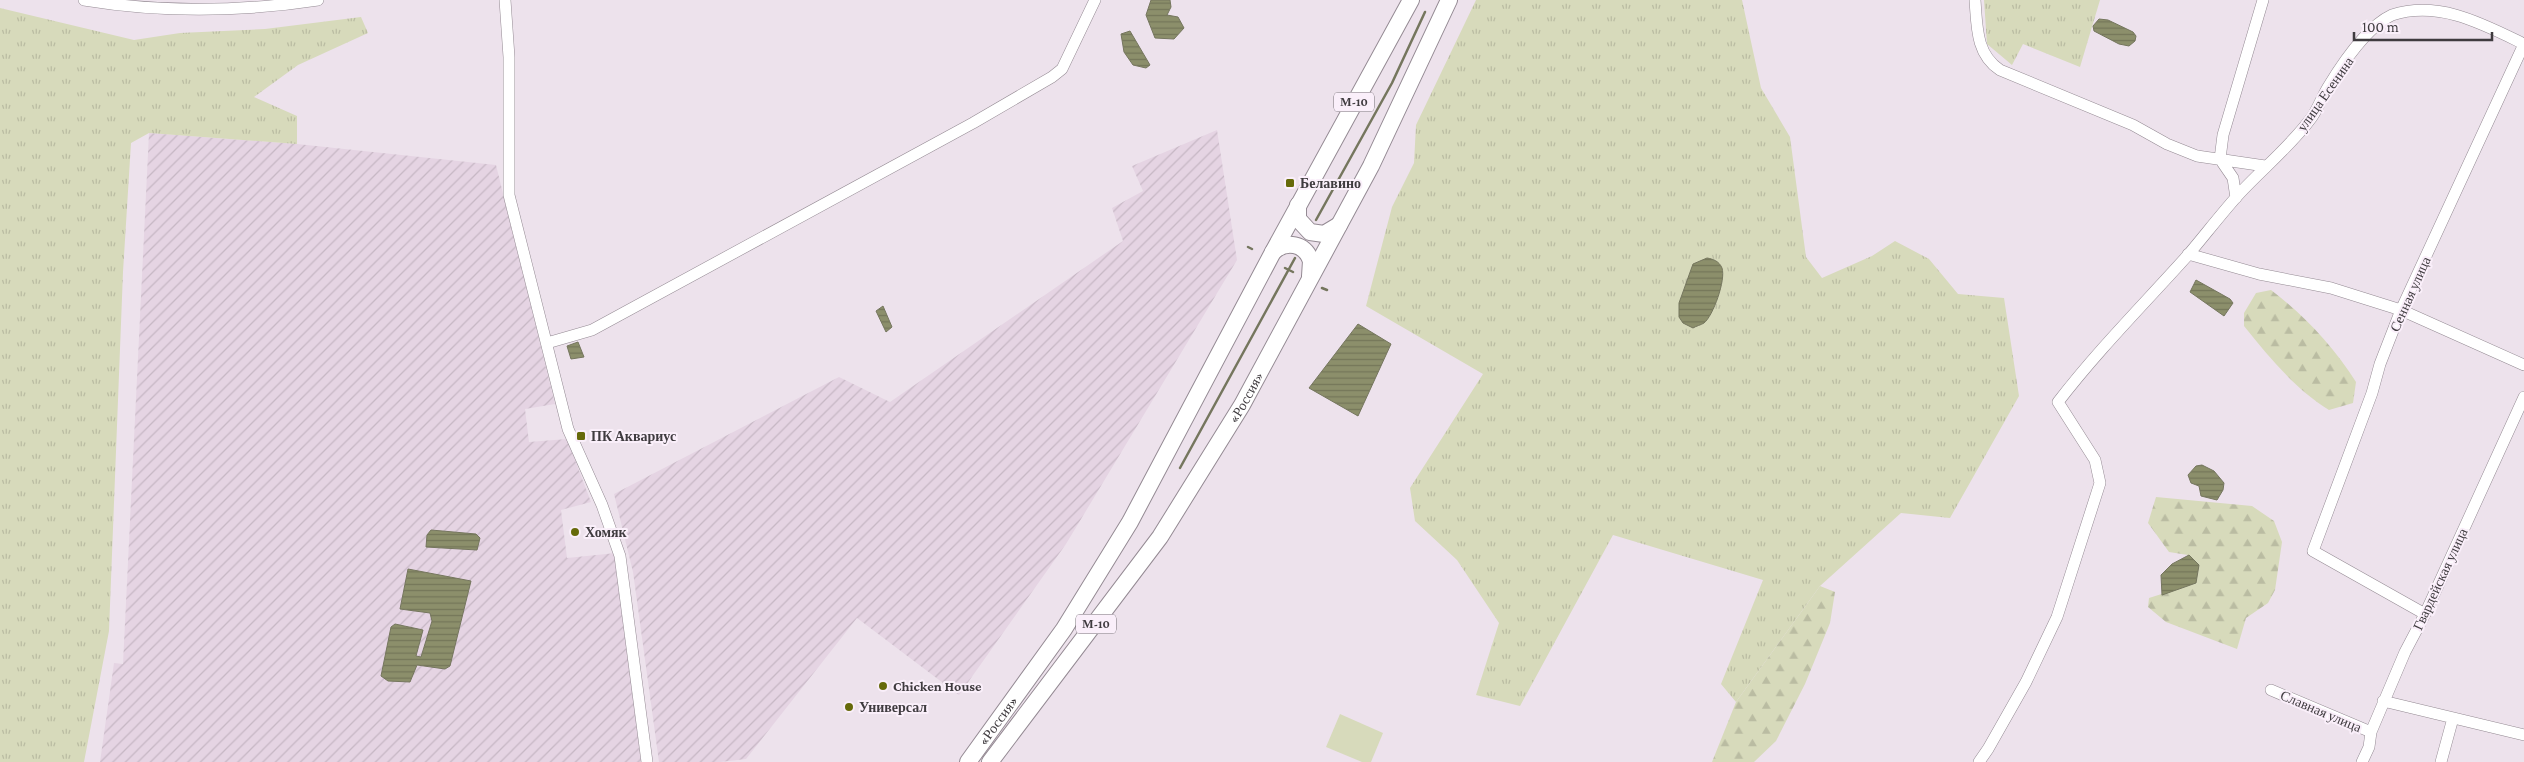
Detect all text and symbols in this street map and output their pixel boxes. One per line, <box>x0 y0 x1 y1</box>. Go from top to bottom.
scale bar <box>2354 10 2492 42</box>
text: 100 m <box>2362 19 2399 35</box>
street label: улица Есенина <box>2293 53 2357 134</box>
road number: М-10 <box>1334 92 1374 111</box>
place label: Белавино <box>1300 175 1361 191</box>
marker: Белавино <box>1284 177 1296 189</box>
street label: Сенная улица <box>2386 253 2434 334</box>
street label: «Россия» <box>1225 369 1267 426</box>
place label: ПК Аквариус <box>591 428 676 444</box>
marker: ПК Аквариус <box>575 430 587 442</box>
place label: Хомяк <box>585 524 628 540</box>
street label: Гвардейская улица <box>2409 525 2471 632</box>
marker: Хомяк <box>569 526 581 538</box>
road number: М-10 <box>1076 614 1116 634</box>
place label: Chicken House <box>893 678 982 694</box>
marker: Chicken House <box>877 680 889 692</box>
street label: Славная улица <box>2278 687 2365 736</box>
street label: «Россия» <box>975 693 1021 748</box>
place label: Универсал <box>859 699 927 715</box>
marker: Универсал <box>843 701 855 713</box>

